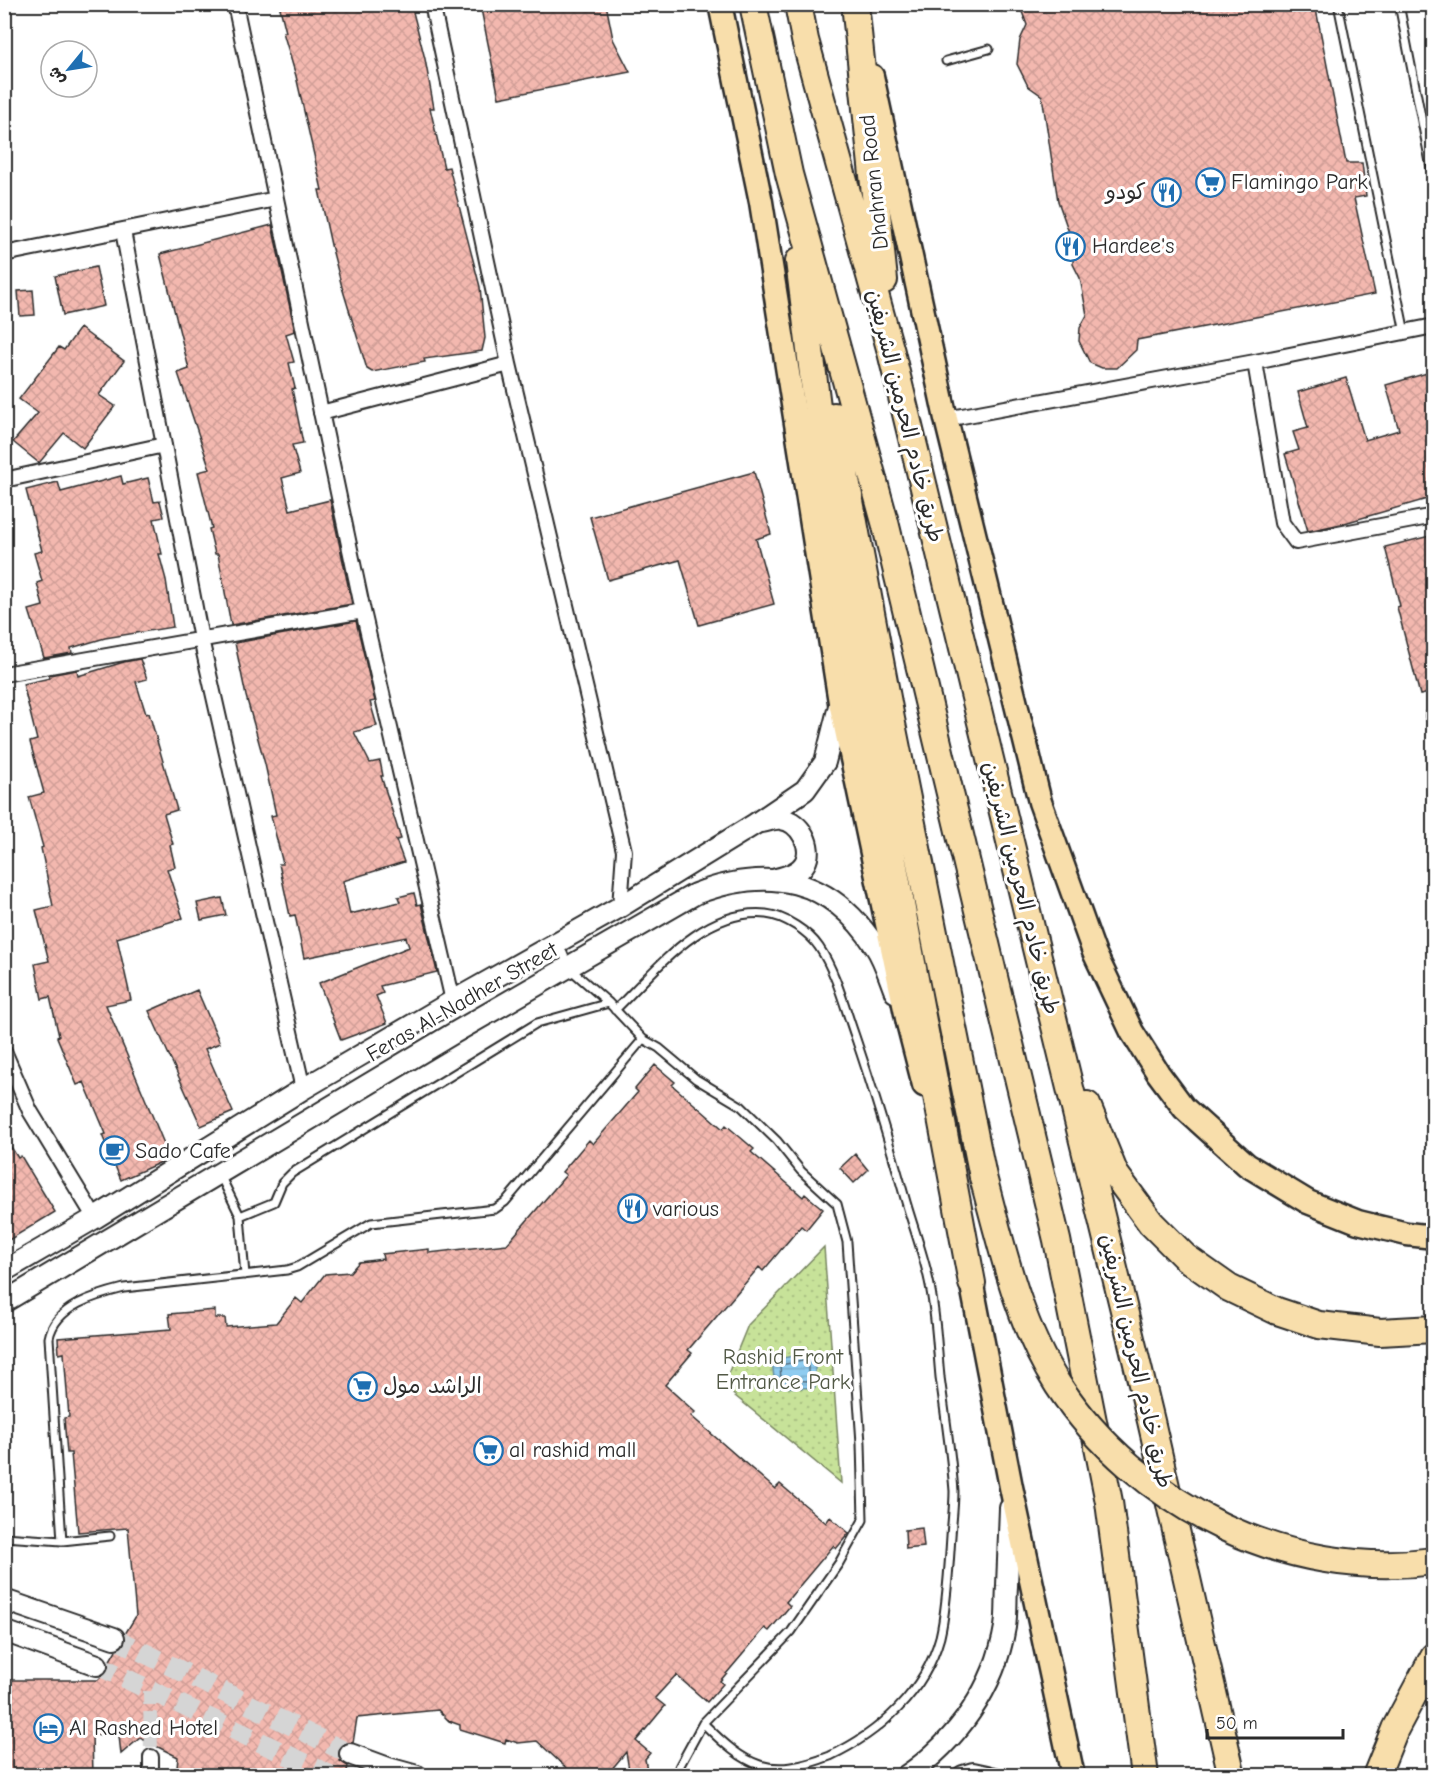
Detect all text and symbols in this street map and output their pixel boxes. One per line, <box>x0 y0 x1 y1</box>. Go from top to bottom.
north arrow <box>39 39 99 99</box>
text: ش <box>45 64 69 88</box>
street label: Dhahran Road <box>854 113 894 251</box>
supermarket icon: Flamingo Park <box>1194 166 1226 198</box>
place label: Flamingo Park <box>1231 169 1368 195</box>
restaurant icon: كودو <box>1151 176 1183 208</box>
place label: كودو <box>1104 179 1146 205</box>
restaurant icon: Hardee's <box>1055 230 1087 262</box>
place label: Hardee's <box>1092 233 1175 259</box>
street label: طريق خادم الحرمين الشريفين <box>857 287 949 546</box>
street label: طريق خادم الحرمين الشريفين <box>973 759 1065 1018</box>
street label: Feras Al-Nadher Street <box>362 936 563 1067</box>
cafe icon: Sado Cafe <box>98 1135 130 1167</box>
place label: Sado Cafe <box>135 1138 231 1164</box>
restaurant icon: various <box>616 1193 648 1225</box>
place label: various <box>652 1196 719 1222</box>
street label: طريق خادم الحرمين الشريفين <box>1090 1231 1178 1492</box>
park label: Rashid Front Entrance Park <box>716 1344 851 1395</box>
supermarket icon: الراشد مول <box>346 1370 378 1402</box>
place label: الراشد مول <box>383 1373 482 1399</box>
supermarket icon: al rashid mall <box>472 1434 504 1466</box>
place label: al rashid mall <box>509 1437 636 1463</box>
scale bar <box>1207 1702 1344 1740</box>
hotel icon: Al Rashed Hotel <box>32 1712 64 1744</box>
text: 50 m <box>1216 1713 1258 1734</box>
place label: Al Rashed Hotel <box>69 1715 218 1741</box>

